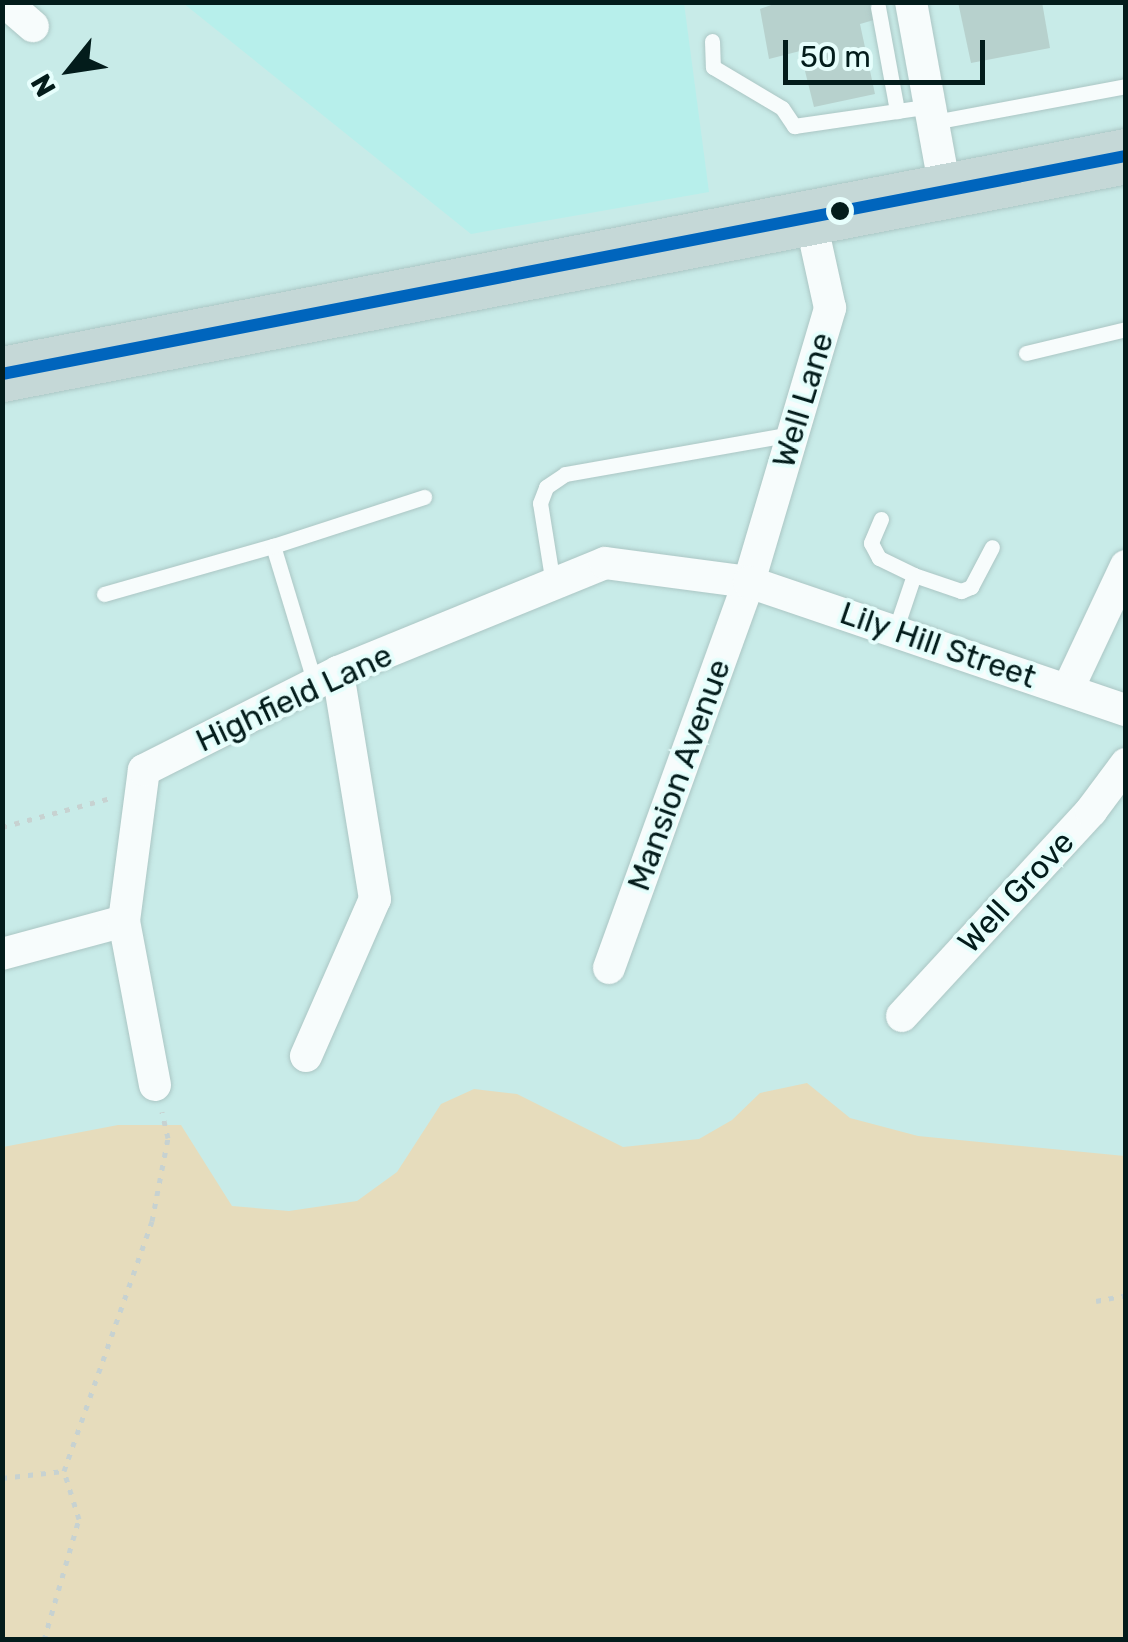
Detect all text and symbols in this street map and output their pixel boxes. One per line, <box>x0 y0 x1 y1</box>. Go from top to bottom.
north arrow <box>20 20 120 120</box>
scale bar <box>788 20 990 82</box>
text: 50 m <box>800 39 871 75</box>
text: N <box>24 68 63 102</box>
unlabelled marker <box>830 201 850 221</box>
street label: Well Lane <box>764 328 842 472</box>
street label: Lily Hill Street <box>835 593 1041 697</box>
street label: Highfield Lane <box>190 636 398 760</box>
street label: Mansion Avenue <box>619 654 739 896</box>
street label: Well Grove <box>950 823 1082 961</box>

